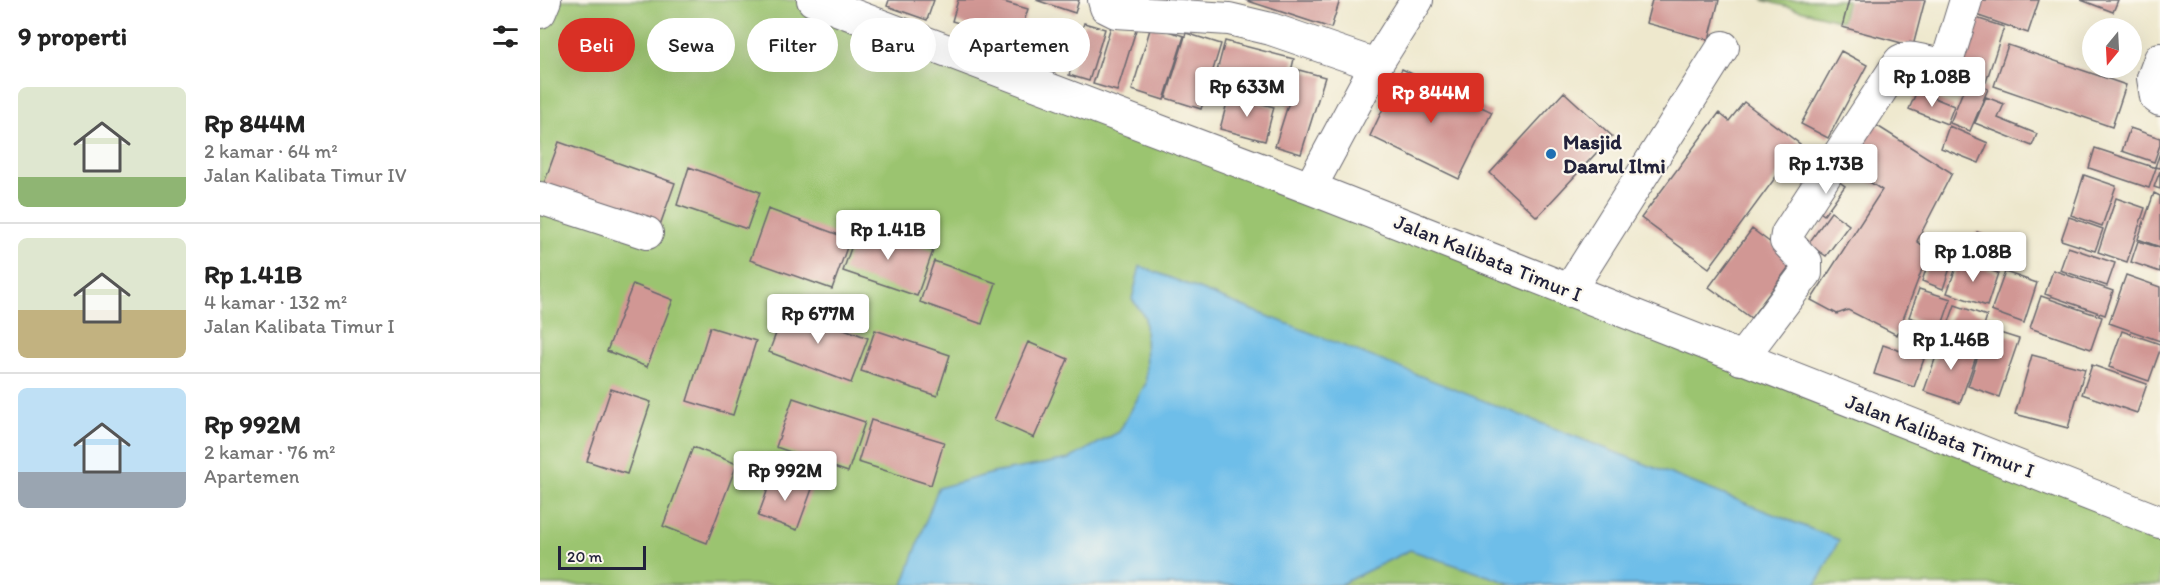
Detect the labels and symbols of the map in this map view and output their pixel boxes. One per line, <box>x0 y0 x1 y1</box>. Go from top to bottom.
north arrow <box>2082 18 2142 78</box>
pin: Rp 1.08B <box>1870 57 1994 108</box>
pin: Rp 633M <box>1192 67 1302 118</box>
pin: Rp 844M <box>1376 73 1486 124</box>
place label: Masjid Daarul Ilmi <box>1563 129 1666 178</box>
pin: Rp 1.73B <box>1764 144 1888 195</box>
marker: Masjid Daarul Ilmi <box>1544 147 1558 161</box>
street label: Jalan Kalibata Timur I <box>1391 208 1586 307</box>
pin: Rp 1.41B <box>826 210 950 261</box>
pin: Rp 1.08B <box>1911 232 2035 283</box>
pin: Rp 677M <box>763 294 873 345</box>
pin: Rp 1.46B <box>1889 320 2013 371</box>
street label: Jalan Kalibata Timur I <box>1842 388 2038 483</box>
pin: Rp 992M <box>730 451 840 502</box>
scale bar <box>558 543 646 570</box>

